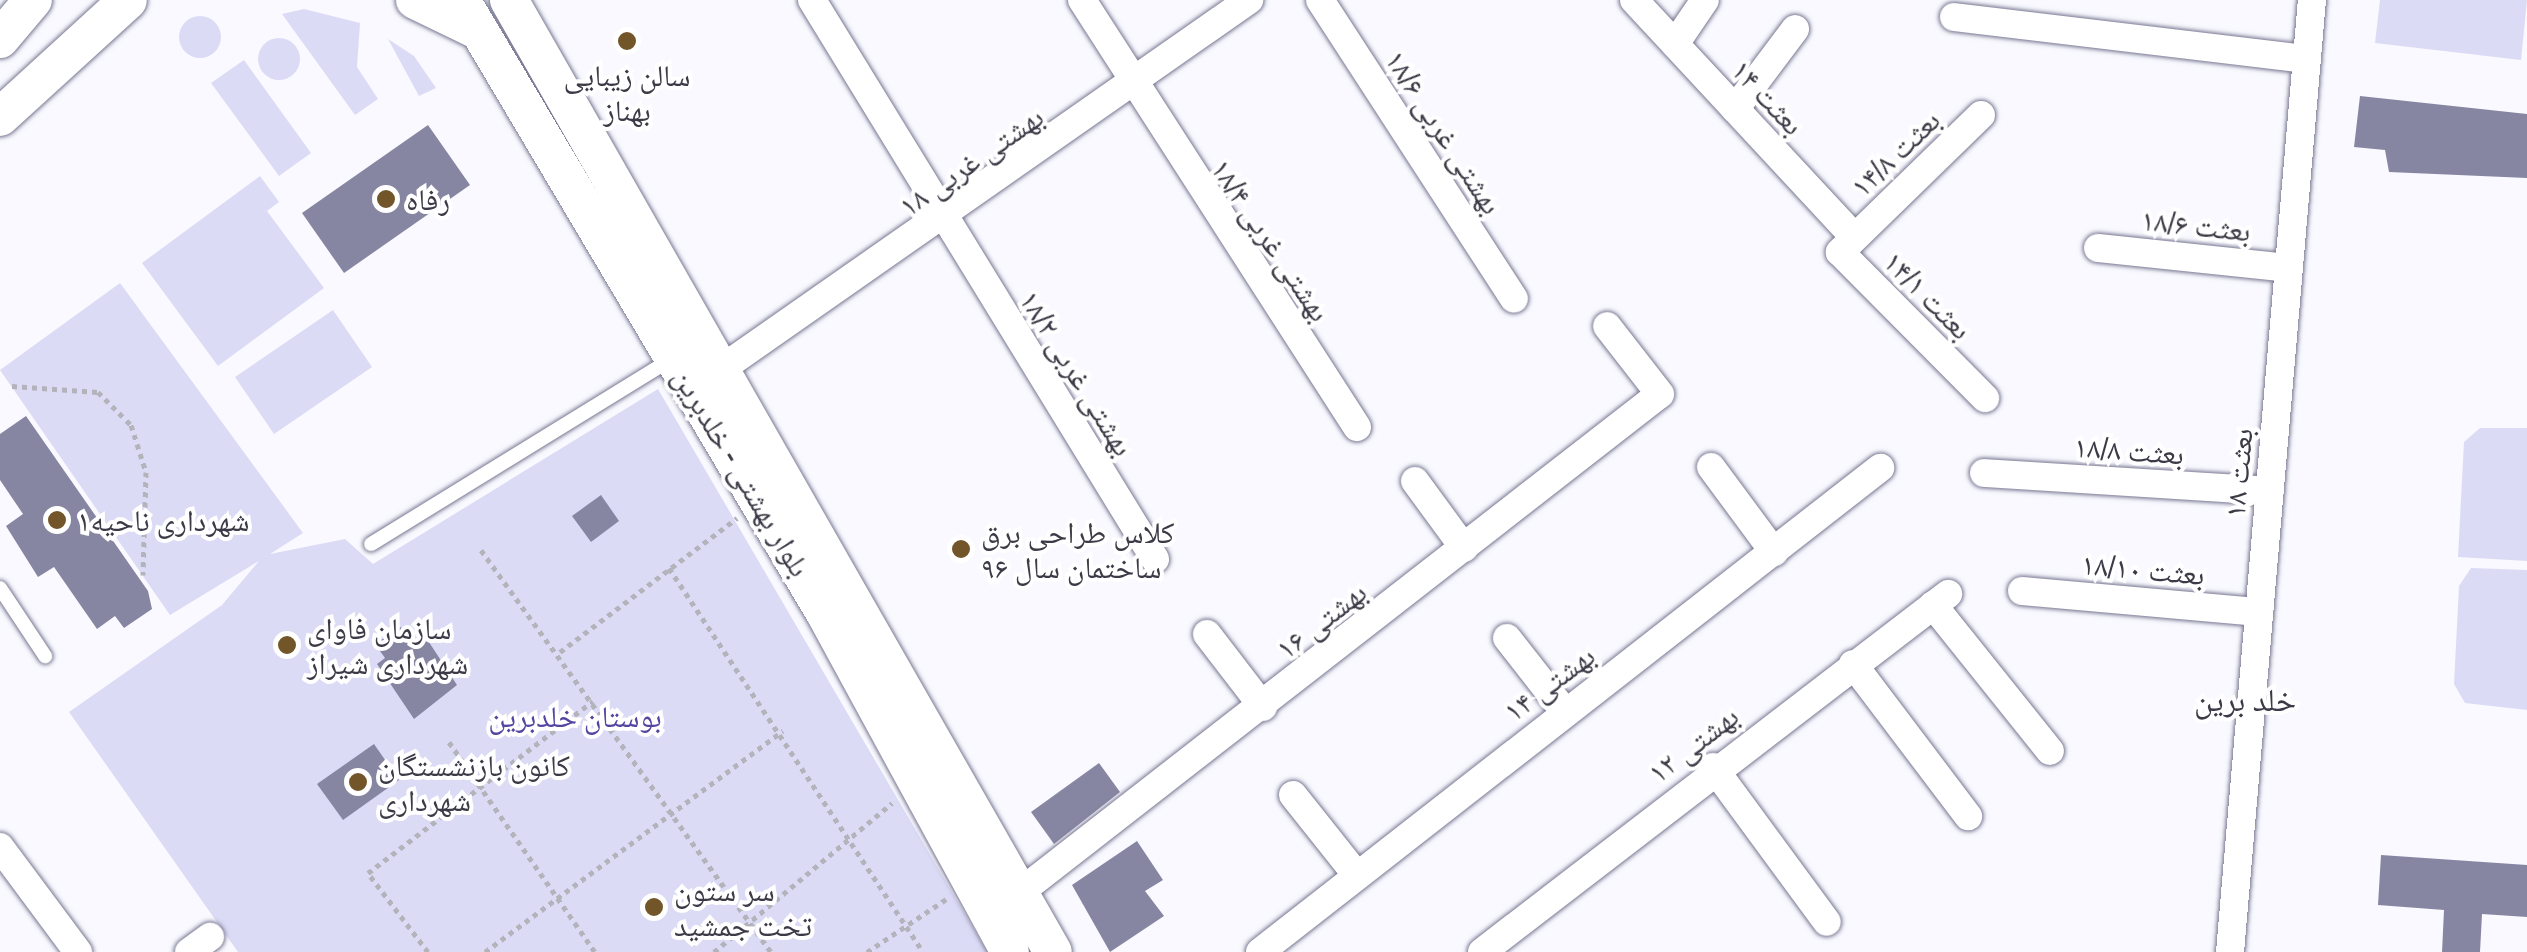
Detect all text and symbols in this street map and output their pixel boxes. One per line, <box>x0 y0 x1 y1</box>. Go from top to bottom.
marker: سالن زیبایی بهناز <box>616 30 638 52</box>
street label: بهشتی غربی ۱۸/۶ <box>1378 43 1510 221</box>
street label: بعثت ۱۴ <box>1724 52 1812 142</box>
place label: سالن زیبایی بهناز <box>563 57 691 128</box>
street label: بهشتی غربی ۱۸ <box>892 98 1050 224</box>
street label: ۱۴/۸ بعثت <box>1843 102 1947 204</box>
street label: بهشتی غربی ۱۸/۴ <box>1204 152 1338 328</box>
place label: رفاه <box>406 181 450 217</box>
marker: رفاه <box>375 188 397 210</box>
street label: ۱۸/۶ بعثت <box>2139 201 2253 249</box>
street label: ۱۴/۱ بعثت <box>1876 243 1980 347</box>
street label: بهشتی غربی ۱۸/۲ <box>1012 284 1142 462</box>
street label: بلوار بهشتی - خلدبرین <box>666 361 818 583</box>
street label: بعثت ۱۸ <box>2216 427 2260 519</box>
street label: ۱۸/۸ بعثت <box>2073 428 2185 472</box>
place label: شهرداری ناحیه۱ <box>77 502 250 538</box>
marker: شهرداری ناحیه۱ <box>46 509 68 531</box>
place label: کلاس طراحی برق ساختمان سال ۹۶ <box>981 514 1174 584</box>
marker: کلاس طراحی برق ساختمان سال ۹۶ <box>950 538 972 560</box>
street label: ۱۸/۱۰ بعثت <box>2080 546 2206 592</box>
street label: ۱۶ بهشتی <box>1269 574 1373 666</box>
place label: سازمان فاوای شهرداری شیراز <box>307 610 468 680</box>
marker: سازمان فاوای شهرداری شیراز <box>276 634 298 656</box>
street label: ۱۴ بهشتی <box>1496 637 1602 729</box>
district label: خلد برین <box>2194 681 2296 719</box>
park label: بوستان خلدبرین <box>488 698 662 734</box>
street label: ۱۲ بهشتی <box>1641 698 1745 790</box>
place label: کانون بازنشستگان شهرداری <box>378 747 570 818</box>
marker: کانون بازنشستگان شهرداری <box>347 771 369 793</box>
place label: سر ستون تخت جمشید <box>674 872 812 942</box>
marker: سر ستون تخت جمشید <box>643 896 665 918</box>

